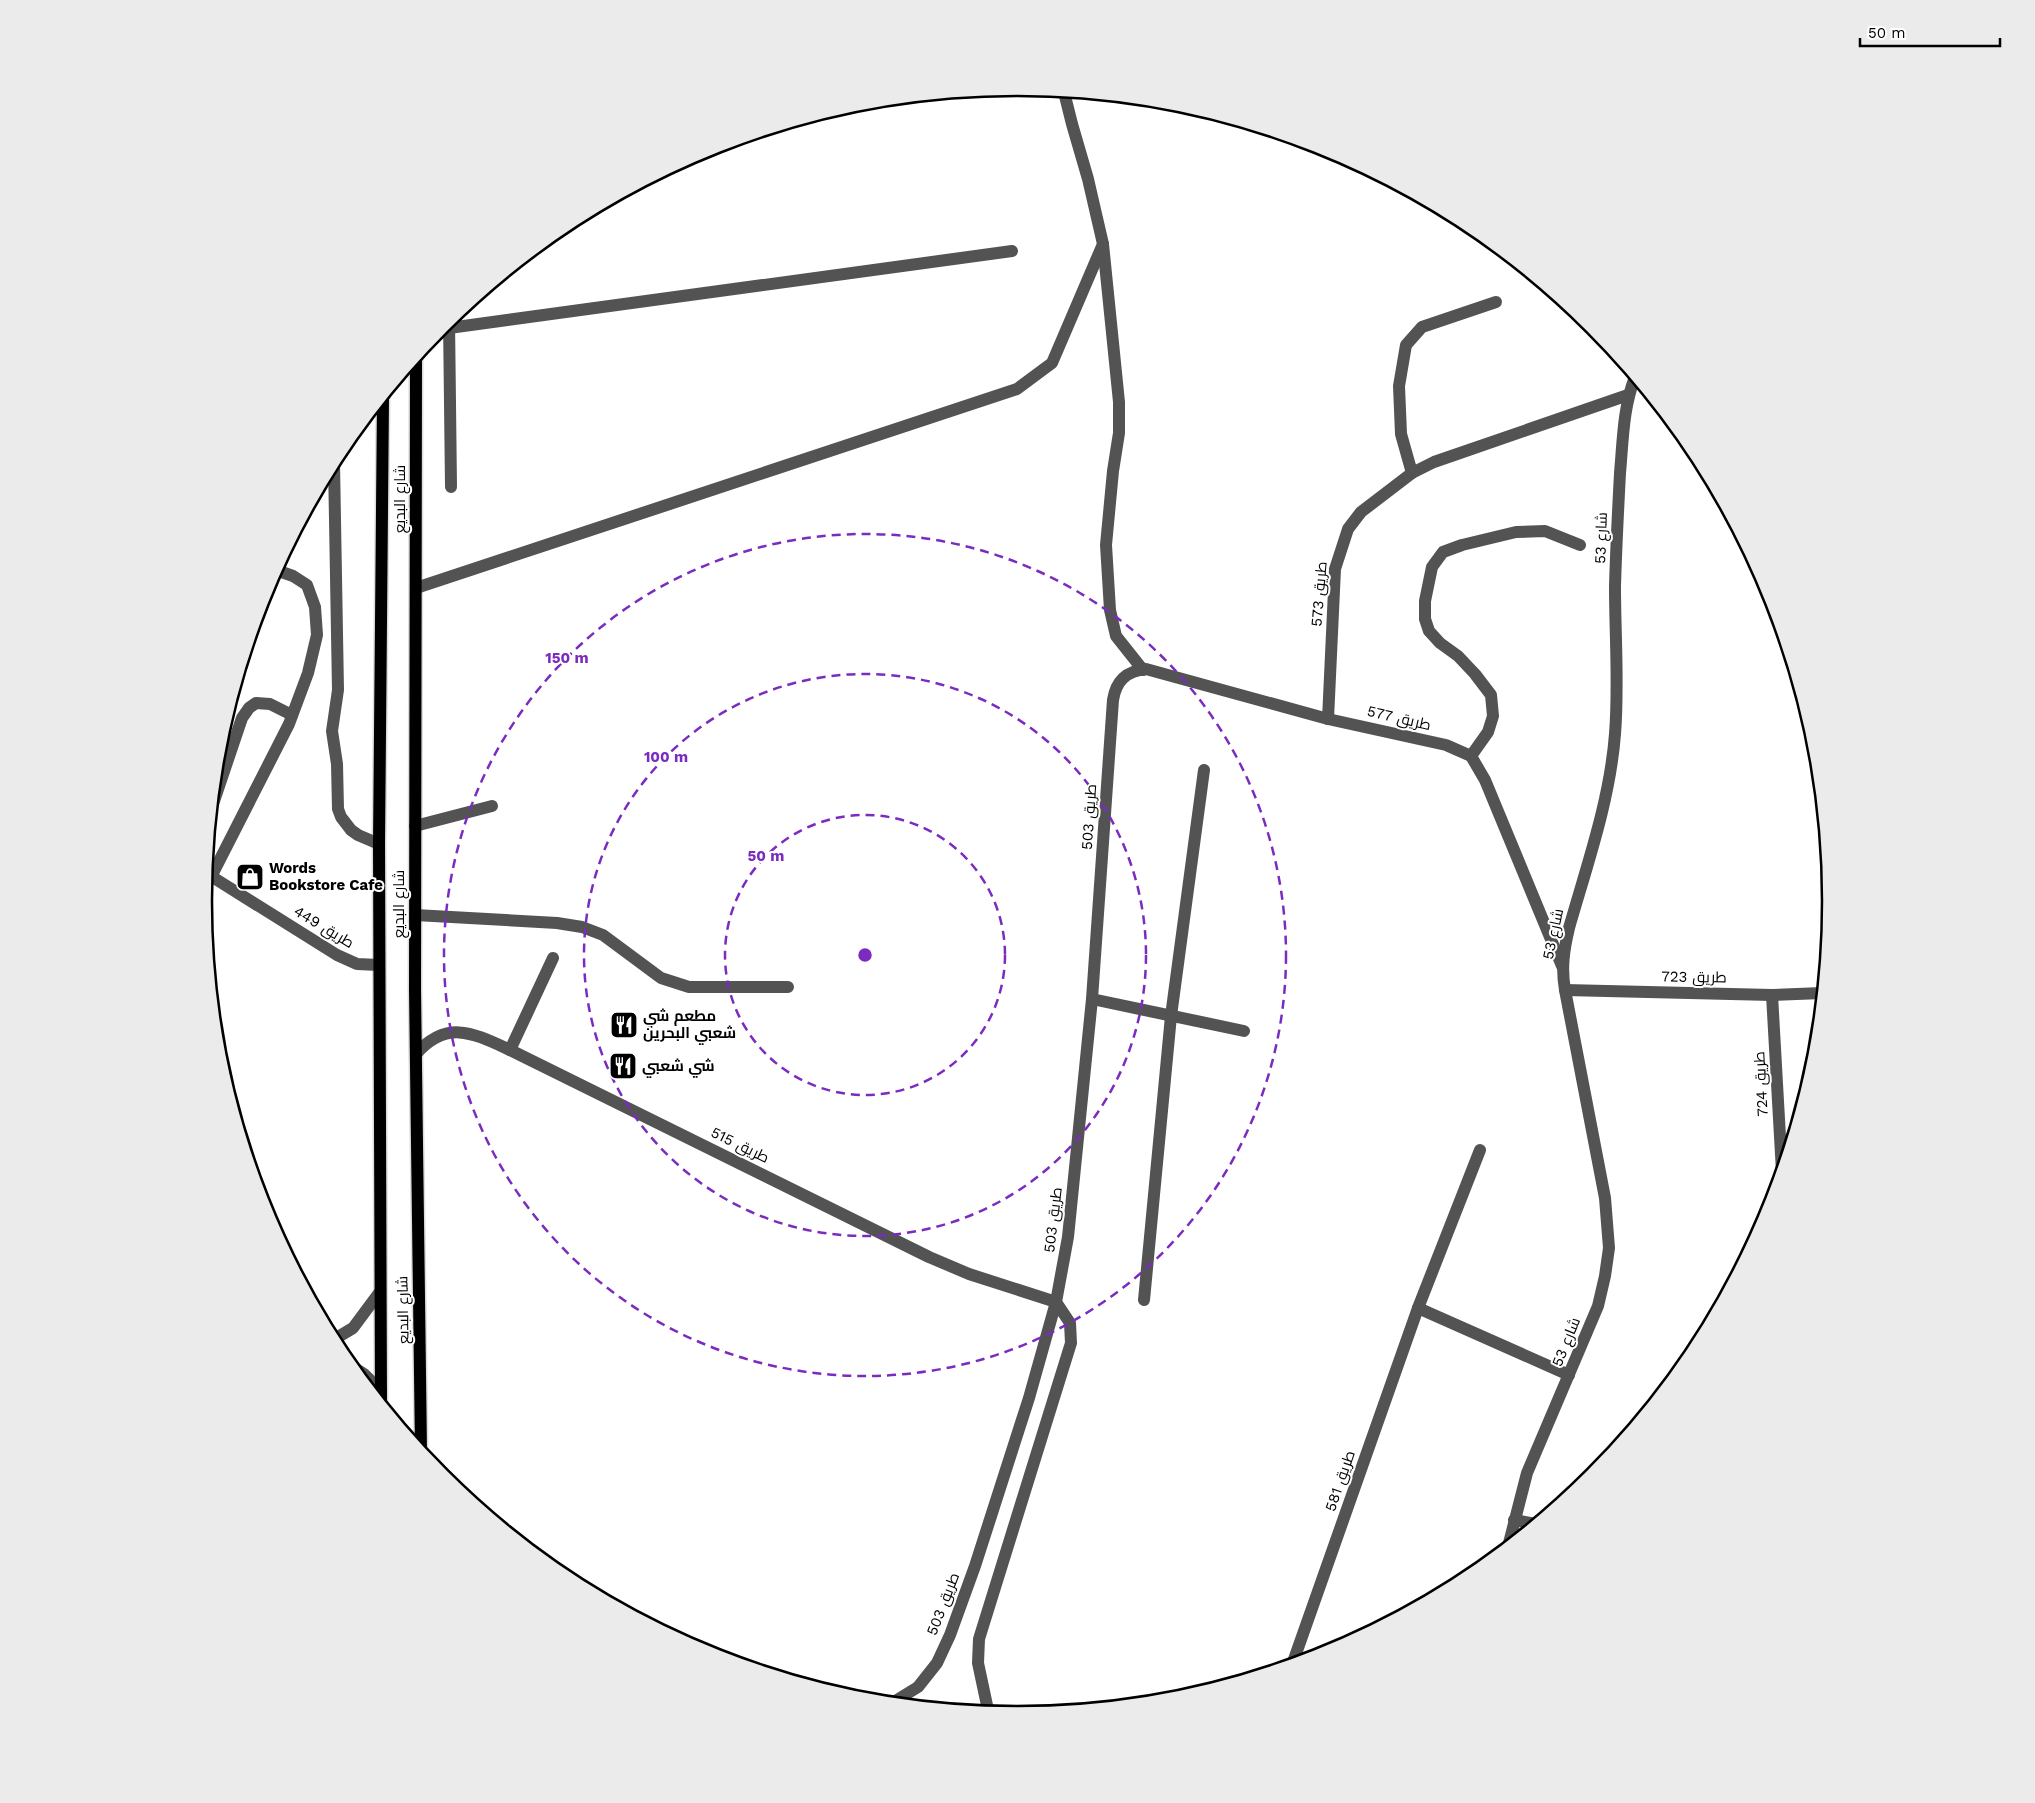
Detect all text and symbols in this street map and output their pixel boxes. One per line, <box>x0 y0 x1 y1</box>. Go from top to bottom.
scale bar <box>1860 15 2000 47</box>
text: 50 m <box>1868 24 1905 42</box>
street label: شارع البديع <box>391 465 411 533</box>
street label: شارع 53 <box>1591 512 1613 564</box>
street label: طريق 573 <box>1307 561 1332 627</box>
text: 150 m <box>545 649 589 667</box>
street label: طريق 577 <box>1365 702 1433 735</box>
text: 100 m <box>644 748 688 766</box>
street label: طريق 503 <box>1078 783 1101 851</box>
text: 50 m <box>748 847 784 865</box>
place label: Words Bookstore Cafe <box>269 859 383 894</box>
shop icon: Words Bookstore Cafe <box>235 862 265 892</box>
street label: شارع البديع <box>390 870 410 938</box>
street label: طريق 449 <box>290 902 357 953</box>
street label: شارع 53 <box>1539 907 1569 962</box>
centre of rings <box>856 946 874 964</box>
street label: طريق 723 <box>1661 967 1727 988</box>
place label: مطعم شي شعبي البحرين <box>643 1007 736 1045</box>
restaurant icon: مطعم شي شعبي البحرين <box>609 1010 639 1040</box>
restaurant icon: شي شعبي <box>608 1051 638 1081</box>
street label: طريق 724 <box>1750 1051 1773 1117</box>
place label: شي شعبي <box>642 1057 715 1078</box>
street label: طريق 515 <box>707 1123 772 1168</box>
street label: طريق 503 <box>1040 1186 1067 1254</box>
street label: شارع البديع <box>393 1276 415 1344</box>
street label: شارع 53 <box>1548 1315 1586 1370</box>
street label: طريق 581 <box>1321 1448 1360 1514</box>
street label: طريق 503 <box>923 1570 964 1638</box>

